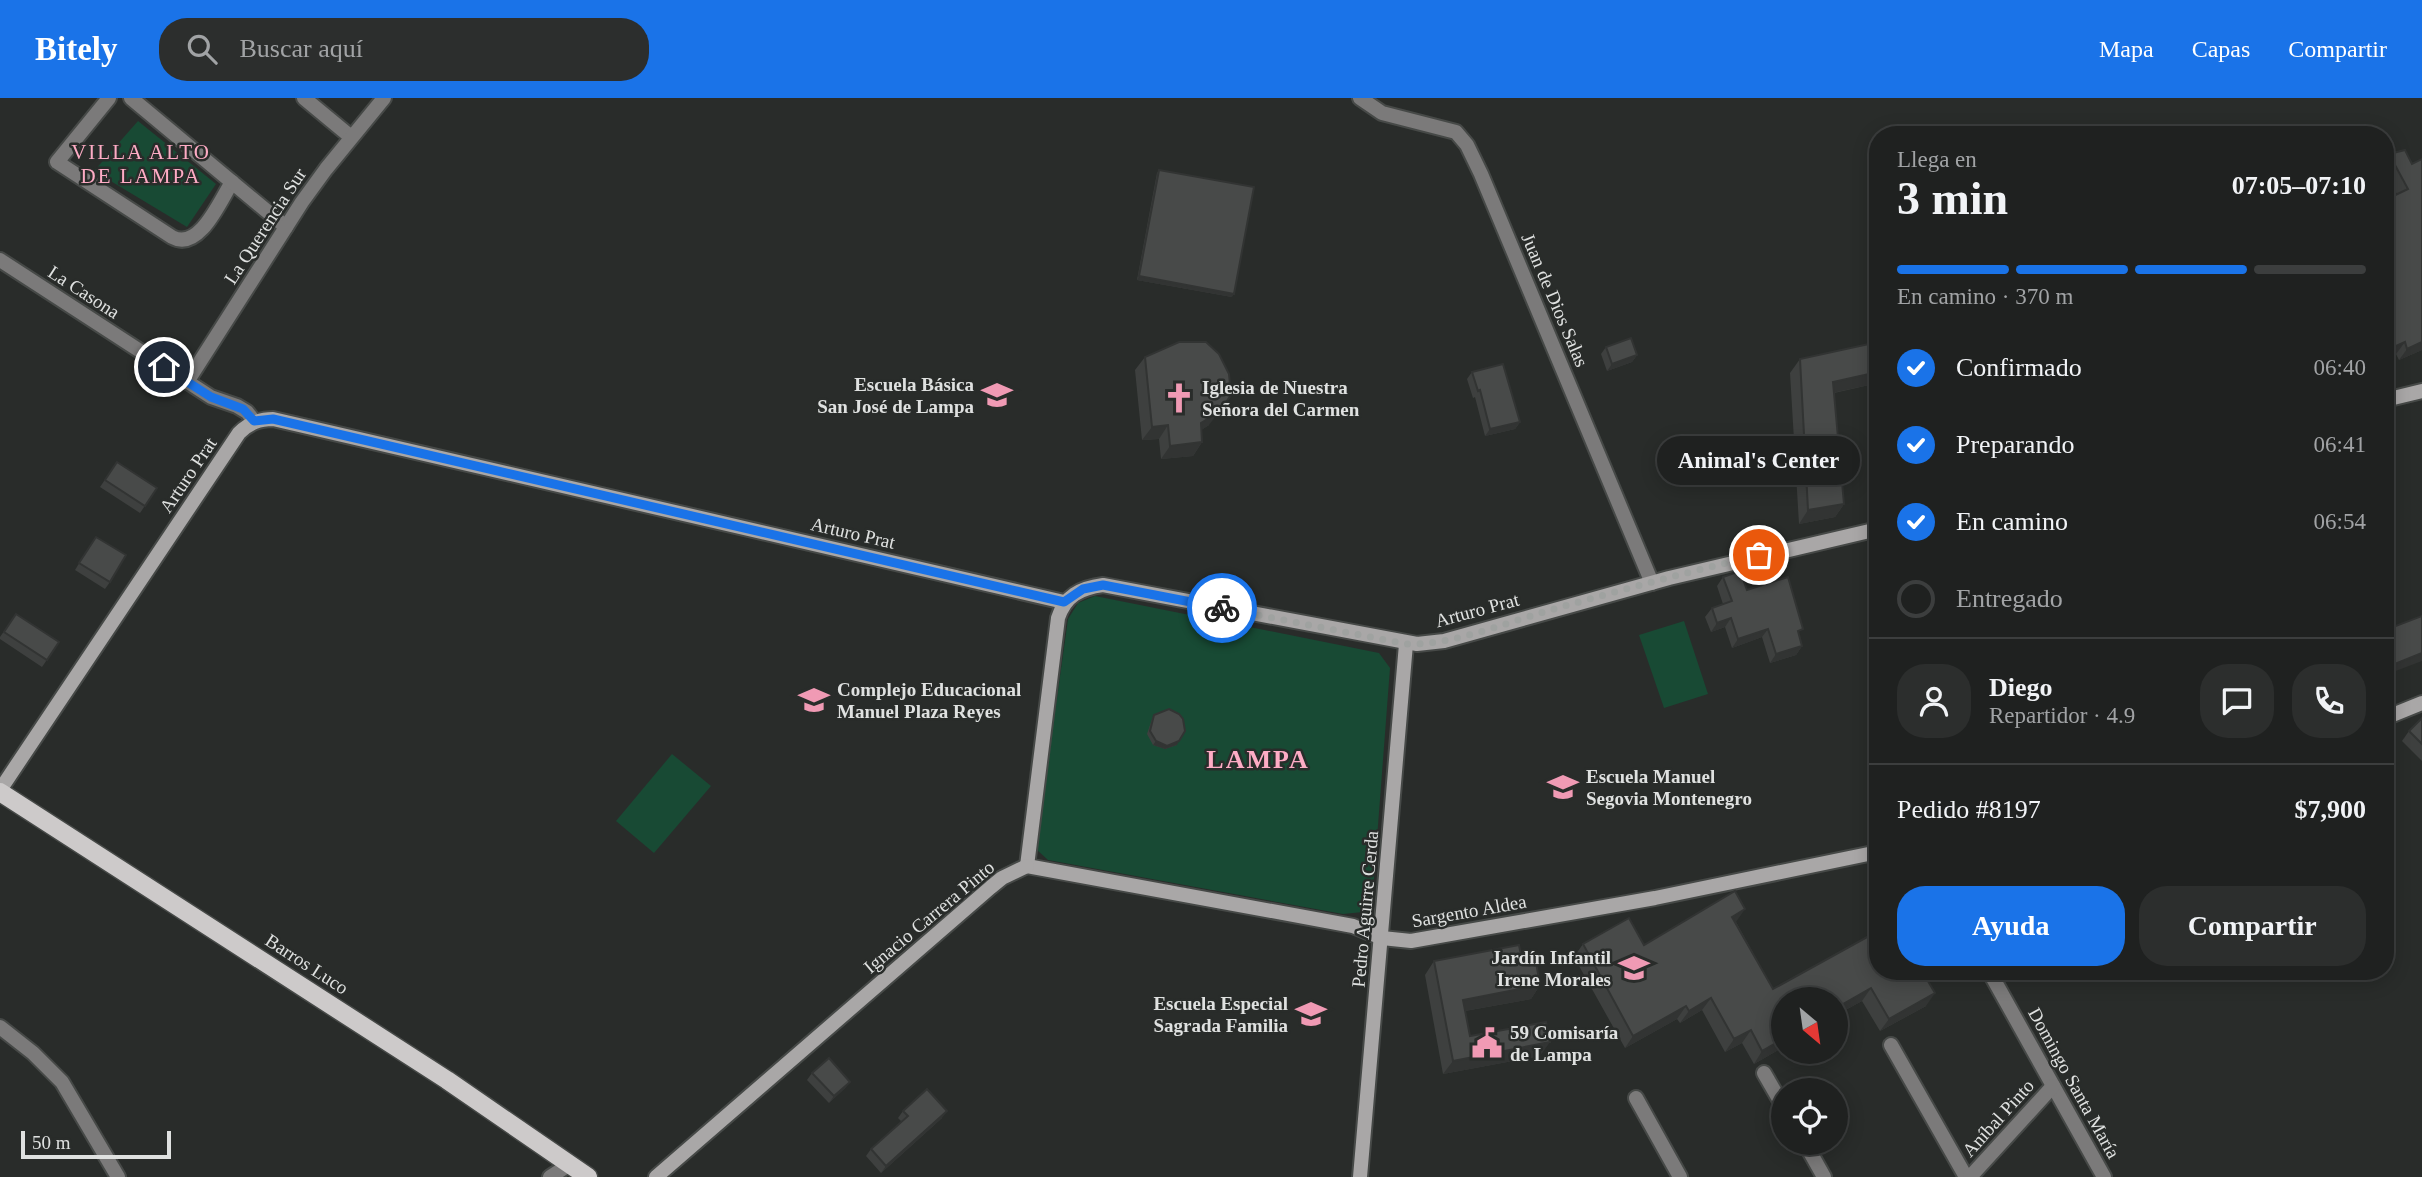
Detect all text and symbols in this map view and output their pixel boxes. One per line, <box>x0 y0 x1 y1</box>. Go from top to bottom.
search box <box>159 18 649 81</box>
icon: search <box>183 30 221 68</box>
text: Bitely <box>35 31 117 67</box>
text: Buscar aquí <box>239 34 363 63</box>
text: Mapa <box>2099 36 2154 62</box>
text: Capas <box>2192 36 2250 62</box>
text: Compartir <box>2288 36 2387 62</box>
district label: VILLA ALTO DE LAMPA <box>71 140 211 188</box>
text: Llega en <box>1897 147 1977 172</box>
street label: La Querencia Sur <box>220 164 311 288</box>
text: 07:05–07:10 <box>2232 171 2366 200</box>
text: 3 min <box>1897 173 2008 224</box>
street label: Juan de Dios Salas <box>1517 230 1593 370</box>
street label: La Casona <box>44 261 124 323</box>
text: En camino · 370 m <box>1897 284 2073 309</box>
pin <box>134 337 194 397</box>
icon: home <box>145 348 183 386</box>
icon: check <box>1897 349 1935 387</box>
text: Confirmado <box>1956 353 2082 382</box>
text: 06:40 <box>2314 355 2366 380</box>
place label: Escuela Básica San José de Lampa <box>817 374 974 417</box>
place label: Iglesia de Nuestra Señora del Carmen <box>1202 377 1360 420</box>
school or university icon: Escuela Básica San José de Lampa <box>980 378 1014 412</box>
church icon: Iglesia de Nuestra Señora del Carmen <box>1162 381 1196 415</box>
icon: check <box>1897 426 1935 464</box>
text: Preparando <box>1956 430 2074 459</box>
text: 06:41 <box>2314 432 2366 457</box>
street label: Arturo Prat <box>155 433 221 517</box>
callout: Animal's Center <box>1658 436 1860 485</box>
text: Animal's Center <box>1678 448 1839 473</box>
icon: check <box>1897 503 1935 541</box>
text: En camino <box>1956 507 2068 536</box>
text: 06:54 <box>2314 509 2366 534</box>
street label: Arturo Prat <box>809 513 898 553</box>
pin <box>1729 525 1789 585</box>
icon: bag <box>1740 536 1778 574</box>
courier <box>1187 573 1257 643</box>
text: Entregado <box>1956 584 2063 613</box>
icon: bike <box>1203 589 1241 627</box>
street label: Arturo Prat <box>1433 589 1522 631</box>
button: person <box>1897 664 1971 738</box>
button: chat <box>2200 664 2274 738</box>
button: phone <box>2292 664 2366 738</box>
text: Diego <box>1989 673 2053 702</box>
place label: Complejo Educacional Manuel Plaza Reyes <box>837 679 1021 722</box>
school or university icon: Complejo Educacional Manuel Plaza Reyes <box>797 683 831 717</box>
text: Repartidor · 4.9 <box>1989 703 2135 728</box>
district label: LAMPA <box>1206 745 1310 774</box>
place label: Escuela Manuel Segovia Montenegro <box>1586 766 1752 809</box>
school or university icon: Escuela Manuel Segovia Montenegro <box>1546 770 1580 804</box>
text: Pedido #8197 <box>1897 795 2041 824</box>
text: $7,900 <box>2295 795 2366 824</box>
street label: Pedro Aguirre Cerda <box>1348 829 1382 988</box>
street label: Ignacio Carrera Pinto <box>860 856 998 978</box>
button: Ayuda <box>1897 886 2125 966</box>
button: Compartir <box>2139 886 2366 966</box>
street label: Sargento Aldea <box>1410 890 1529 931</box>
street label: Barros Luco <box>262 929 352 999</box>
place label: Jardín Infantil Irene Morales <box>1491 947 1611 990</box>
school or university icon: Jardín Infantil Irene Morales <box>1617 951 1651 985</box>
north arrow <box>1771 987 1848 1064</box>
map controls <box>1771 987 1848 1155</box>
place label: Escuela Especial Sagrada Familia <box>1153 993 1288 1036</box>
school or university icon: Escuela Especial Sagrada Familia <box>1294 997 1328 1031</box>
street label: Domingo Santa María <box>2024 1004 2124 1162</box>
place label: 59 Comisaría de Lampa <box>1510 1022 1619 1065</box>
public building icon: 59 Comisaría de Lampa <box>1470 1026 1504 1060</box>
street label: Aníbal Pinto <box>1958 1075 2038 1161</box>
button: locate <box>1771 1078 1848 1155</box>
scale bar <box>21 1128 172 1160</box>
text: 50 m <box>32 1132 71 1153</box>

